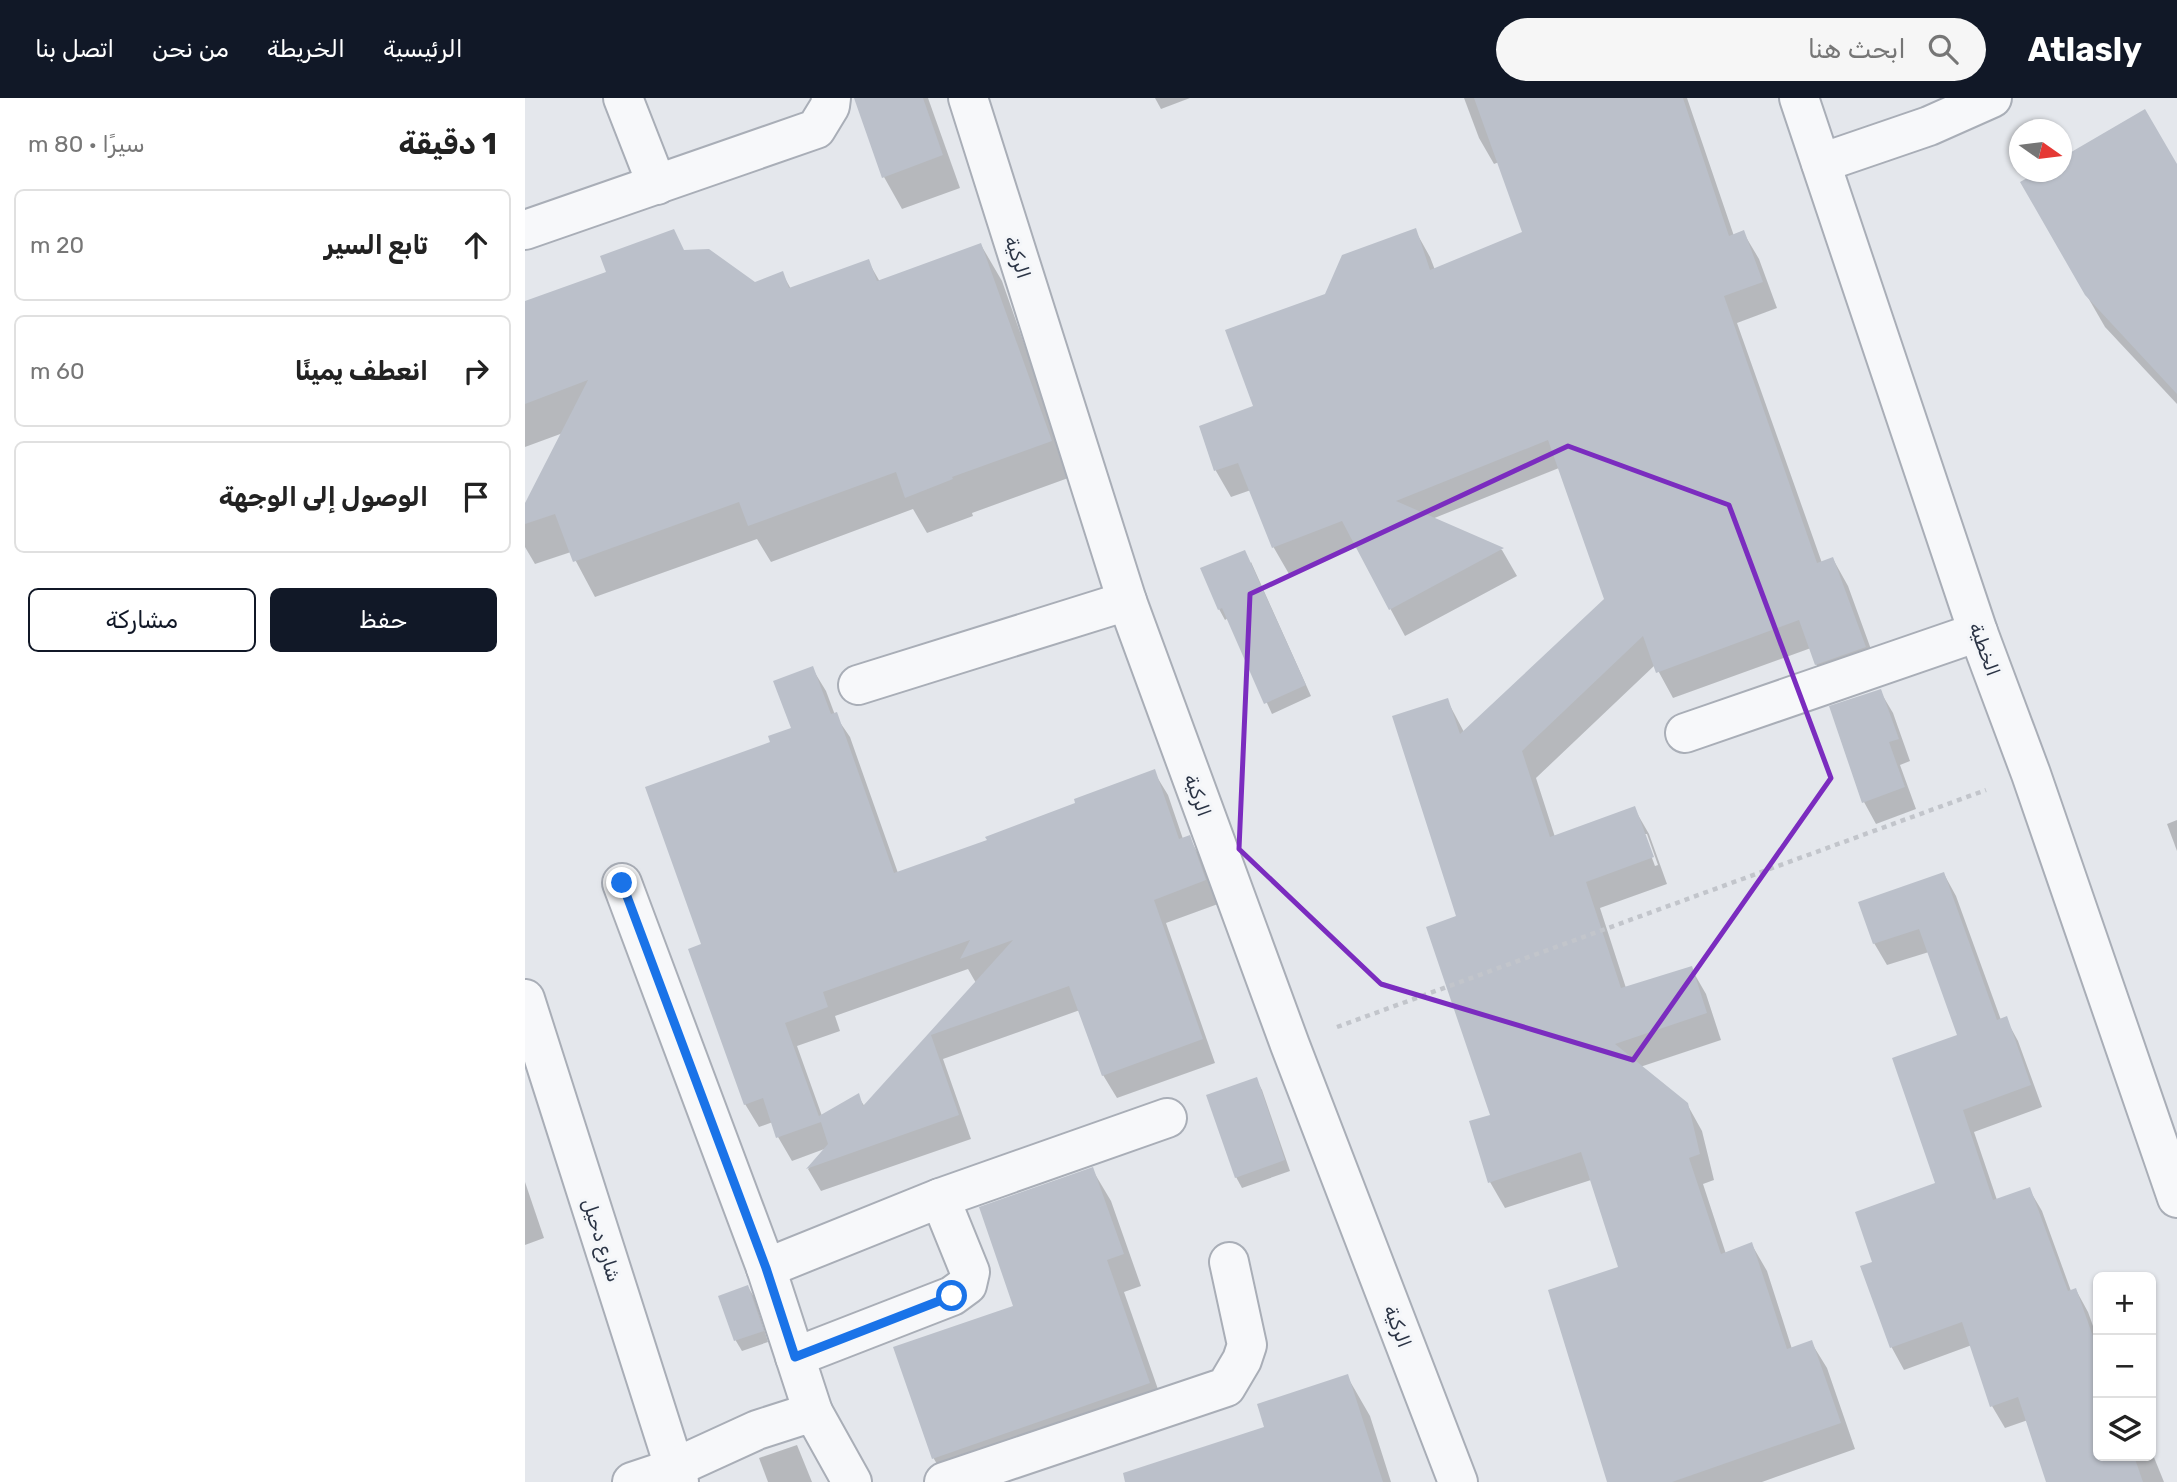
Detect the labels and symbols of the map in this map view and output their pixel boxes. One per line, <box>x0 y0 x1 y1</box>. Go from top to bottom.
north arrow <box>2009 119 2072 182</box>
street label: الركية <box>1000 233 1035 281</box>
street label: الخطية <box>1964 619 2005 679</box>
street label: الركية <box>1179 771 1216 820</box>
route end <box>606 867 637 898</box>
street label: شارع دحيل <box>575 1195 626 1285</box>
route start <box>936 1280 967 1311</box>
street label: الركية <box>1379 1302 1416 1351</box>

